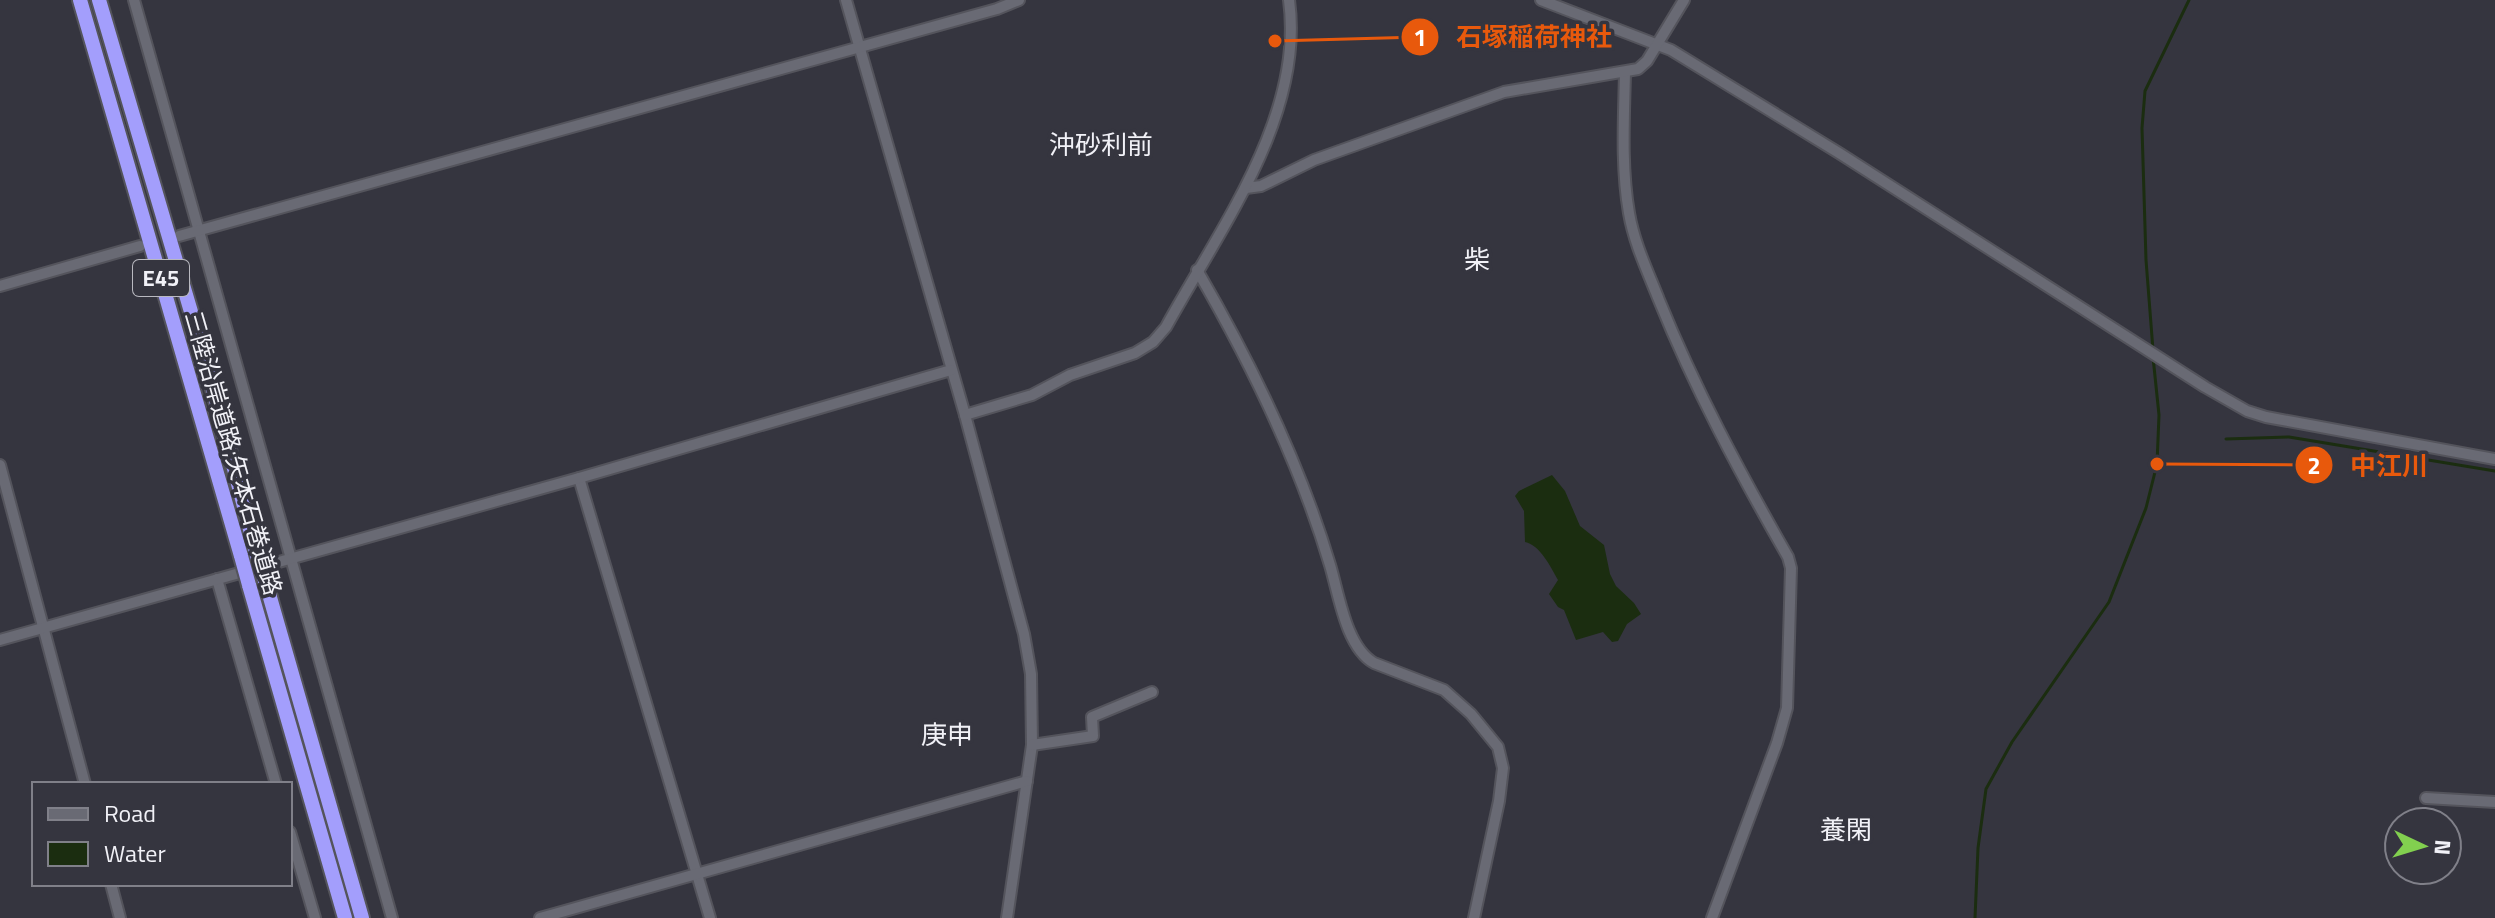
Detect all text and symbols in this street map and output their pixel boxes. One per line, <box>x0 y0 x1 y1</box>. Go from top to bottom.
callout: 石塚稲荷神社 <box>1400 12 1628 62</box>
text: 石塚稲荷神社 <box>1456 17 1612 56</box>
text: 1 <box>1413 19 1427 55</box>
district label: 沖砂利前 <box>1049 125 1153 164</box>
district label: 柴 <box>1464 240 1490 279</box>
road number: E45 <box>133 260 189 296</box>
street label: 三陸沿岸道路;矢本石巻道路 <box>176 307 292 599</box>
callout: 中江川 <box>2294 440 2444 490</box>
text: 中江川 <box>2350 446 2428 485</box>
text: 2 <box>2307 447 2321 483</box>
district label: 庚申 <box>921 715 973 754</box>
legend <box>32 782 292 886</box>
text: Road <box>104 795 156 831</box>
north arrow <box>2383 806 2463 886</box>
district label: 養閑 <box>1820 810 1872 849</box>
text: Water <box>104 835 166 871</box>
text: N <box>2425 839 2460 856</box>

